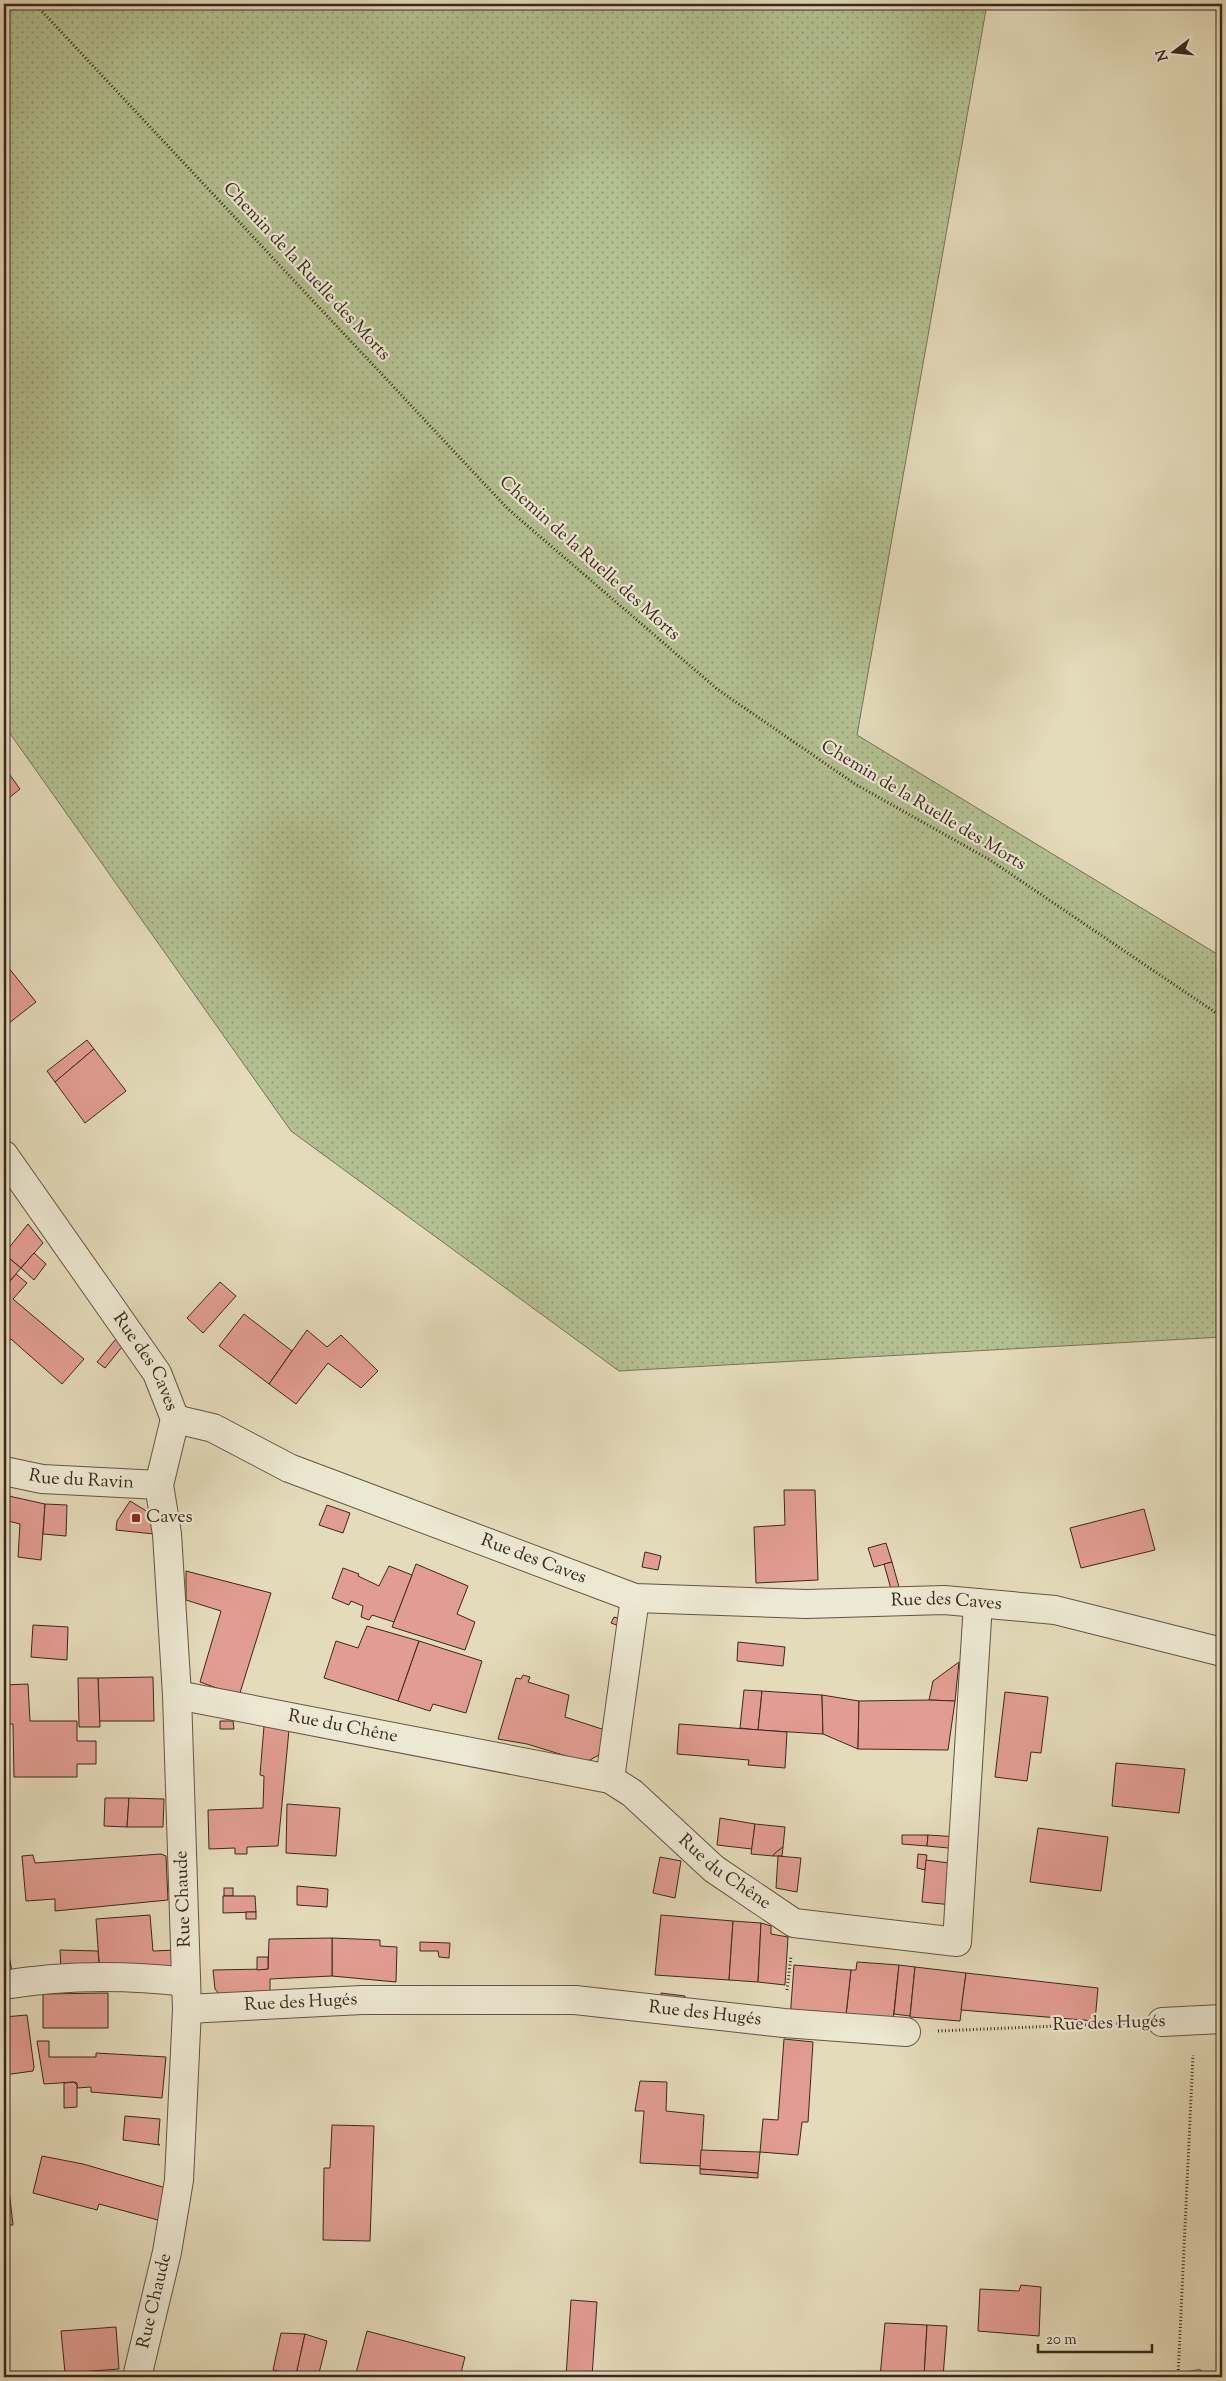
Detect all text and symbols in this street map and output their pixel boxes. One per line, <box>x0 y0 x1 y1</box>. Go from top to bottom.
north arrow <box>1148 28 1198 78</box>
text: N <box>1152 47 1175 63</box>
street label: Chemin de la Ruelle des Morts <box>216 177 396 367</box>
street label: Chemin de la Ruelle des Morts <box>493 470 685 648</box>
street label: Chemin de la Ruelle des Morts <box>815 734 1031 878</box>
street label: Rue des Caves <box>106 1308 184 1415</box>
street label: Rue du Ravin <box>26 1463 135 1497</box>
place label: Caves <box>146 1505 193 1531</box>
marker: Caves <box>130 1512 142 1524</box>
street label: Rue des Caves <box>477 1528 590 1592</box>
street label: Rue des Caves <box>890 1587 1003 1618</box>
street label: Rue du Chêne <box>286 1704 400 1751</box>
street label: Rue du Chêne <box>672 1828 776 1917</box>
street label: Rue Chaude <box>169 1850 199 1948</box>
street label: Rue des Hugés <box>244 1987 358 2019</box>
street label: Rue des Hugés <box>647 1995 763 2033</box>
street label: Rue des Hugés <box>1052 2009 1166 2039</box>
street label: Rue Chaude <box>131 2251 179 2351</box>
scale bar <box>1038 2321 1152 2353</box>
text: 20 m <box>1046 2330 1077 2351</box>

